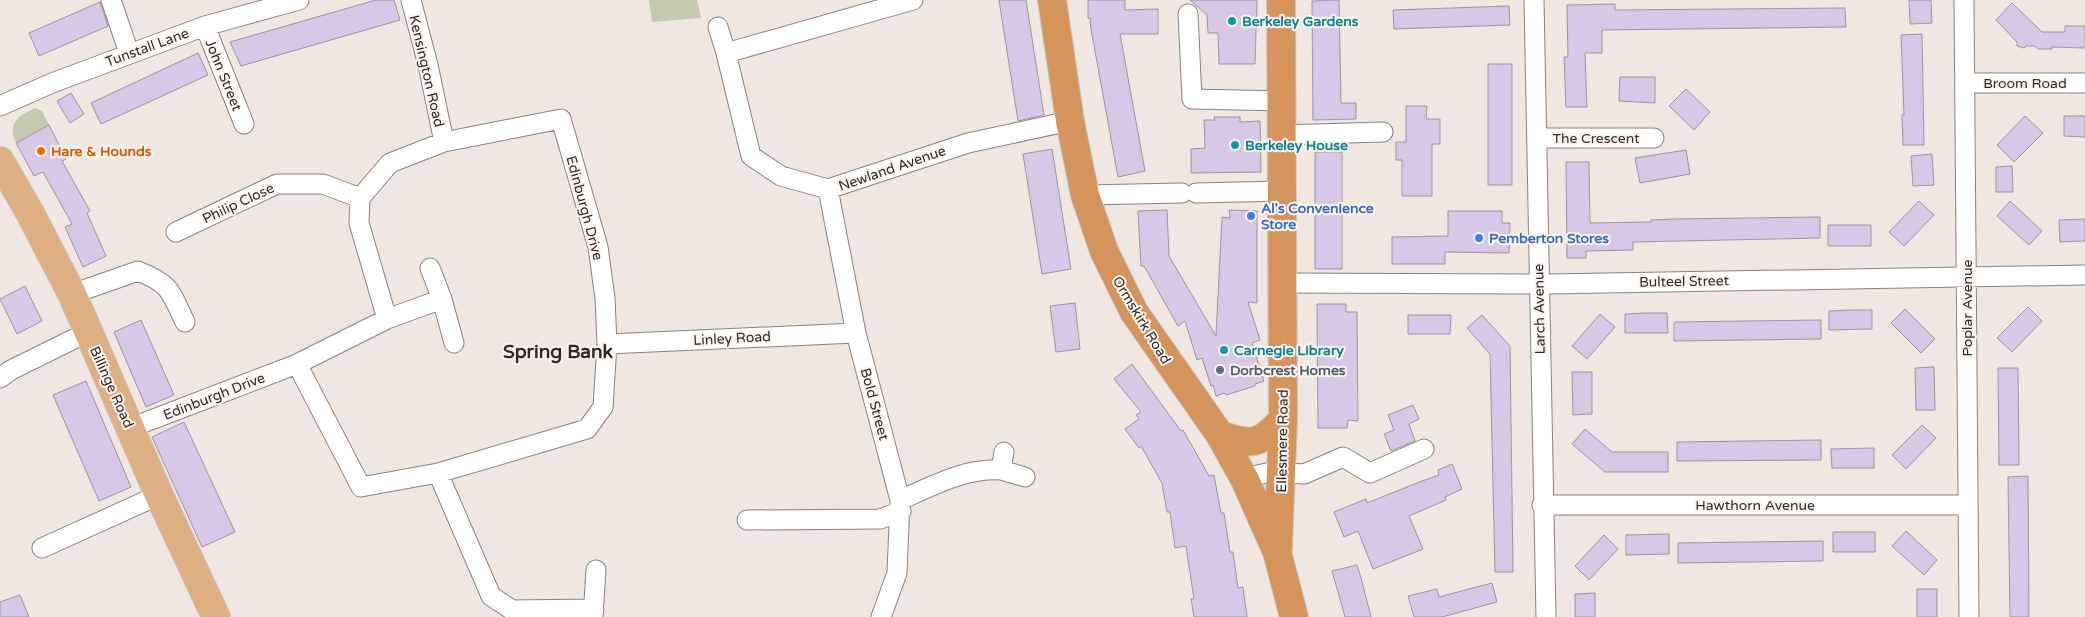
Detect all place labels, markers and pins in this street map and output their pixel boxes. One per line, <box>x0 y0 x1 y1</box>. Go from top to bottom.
place label: Berkeley Gardens <box>1242 13 1359 30</box>
marker: Berkeley Gardens <box>1226 15 1238 27</box>
place label: Berkeley House <box>1245 137 1348 154</box>
marker: Berkeley House <box>1229 139 1241 151</box>
place label: Hare & Hounds <box>51 143 152 160</box>
marker: Hare & Hounds <box>35 145 47 157</box>
place label: Al's Convenience Store <box>1261 200 1374 233</box>
marker: Al's Convenience Store <box>1245 210 1257 222</box>
place label: Pemberton Stores <box>1489 230 1609 247</box>
marker: Pemberton Stores <box>1473 232 1485 244</box>
place label: Carnegie Library <box>1234 342 1344 359</box>
marker: Carnegie Library <box>1218 344 1230 356</box>
place label: Dorbcrest Homes <box>1230 362 1346 379</box>
marker: Dorbcrest Homes <box>1214 364 1226 376</box>

